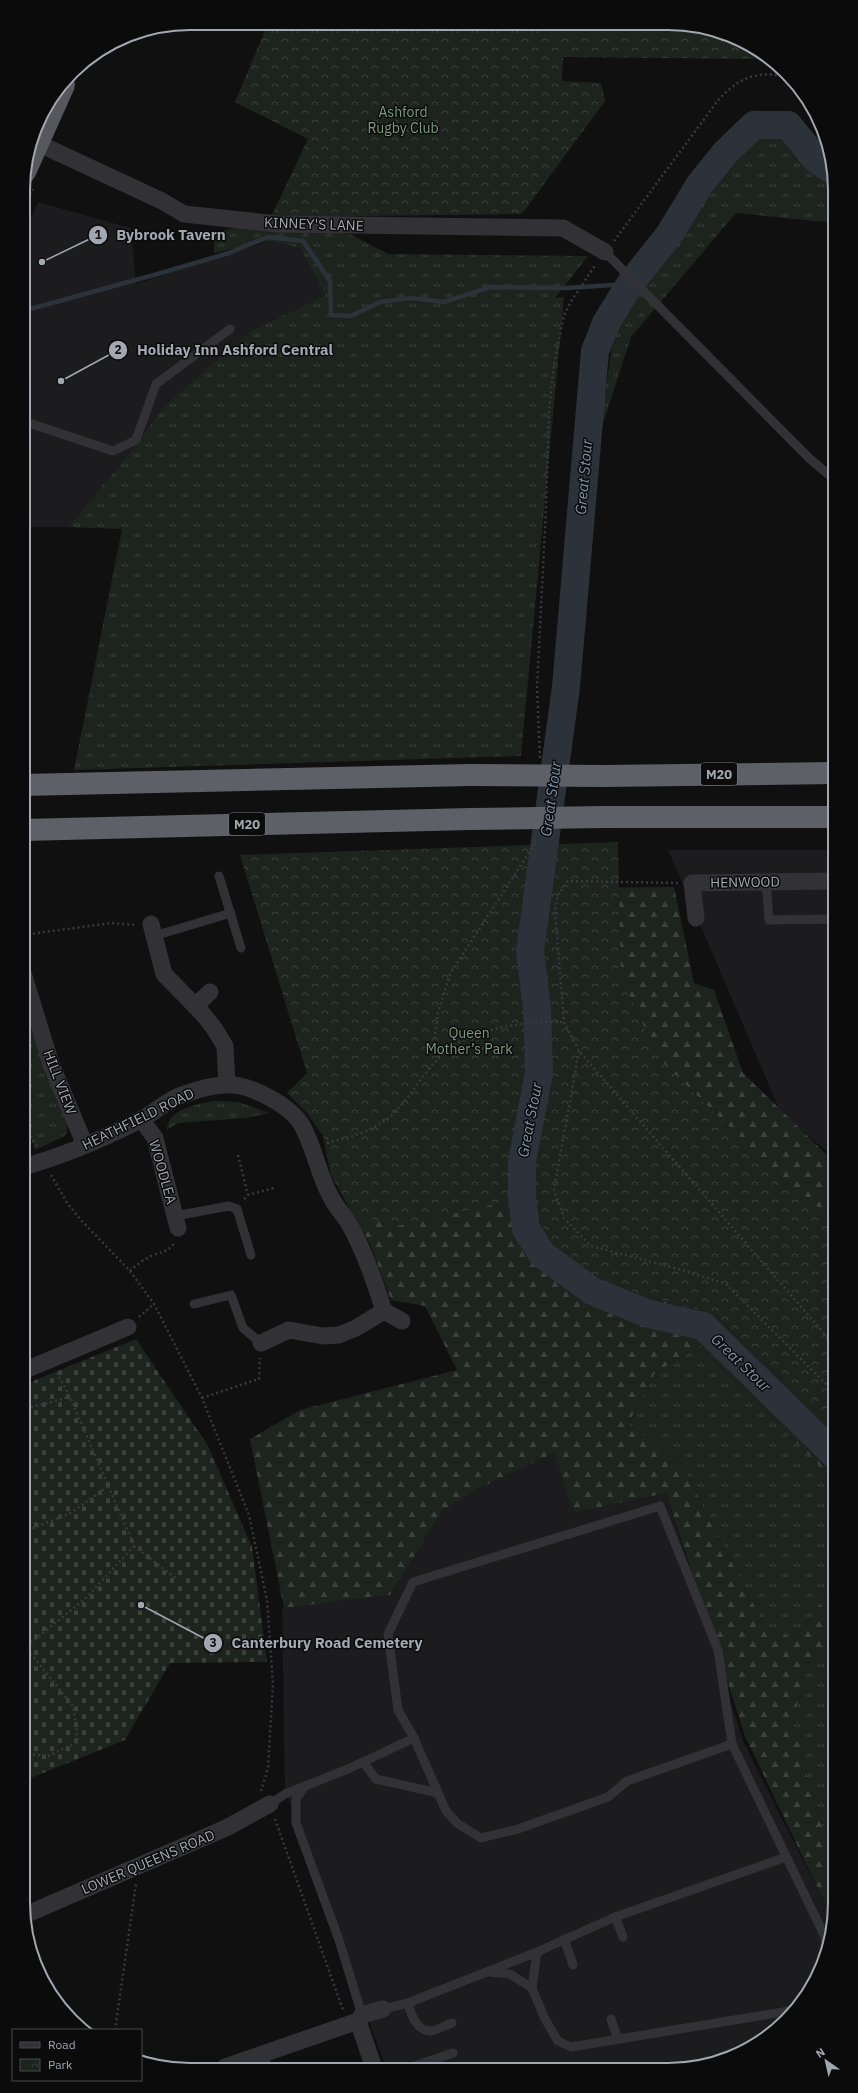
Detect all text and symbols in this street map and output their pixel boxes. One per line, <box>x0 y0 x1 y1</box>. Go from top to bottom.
park label: Ashford Rugby Club <box>367 103 439 137</box>
street label: KINNEY'S LANE <box>264 213 364 235</box>
callout: Bybrook Tavern <box>88 221 234 248</box>
text: Bybrook Tavern <box>116 225 226 244</box>
text: 1 <box>94 227 102 242</box>
callout: Holiday Inn Ashford Central <box>108 337 341 364</box>
text: Holiday Inn Ashford Central <box>137 340 334 359</box>
text: 2 <box>114 342 122 357</box>
water label: Great Stour <box>571 438 596 515</box>
water label: Great Stour <box>536 760 565 838</box>
road number: M20 <box>701 763 737 785</box>
road number: M20 <box>229 813 265 835</box>
street label: HENWOOD <box>710 872 780 892</box>
park label: Queen Mother’s Park <box>425 1024 513 1058</box>
street label: HILL VIEW <box>39 1047 81 1117</box>
water label: Great Stour <box>513 1080 546 1159</box>
street label: HEATHFIELD ROAD <box>79 1084 197 1154</box>
street label: WOODLEA <box>145 1138 181 1206</box>
water label: Great Stour <box>708 1330 776 1396</box>
callout: Canterbury Road Cemetery <box>203 1629 430 1656</box>
text: Canterbury Road Cemetery <box>231 1633 423 1652</box>
text: 3 <box>209 1635 217 1650</box>
street label: LOWER QUEENS ROAD <box>78 1826 218 1898</box>
legend <box>12 2029 142 2081</box>
text: Road <box>48 2037 76 2052</box>
north arrow <box>806 2041 846 2081</box>
text: N <box>813 2045 828 2061</box>
text: Park <box>48 2057 73 2072</box>

